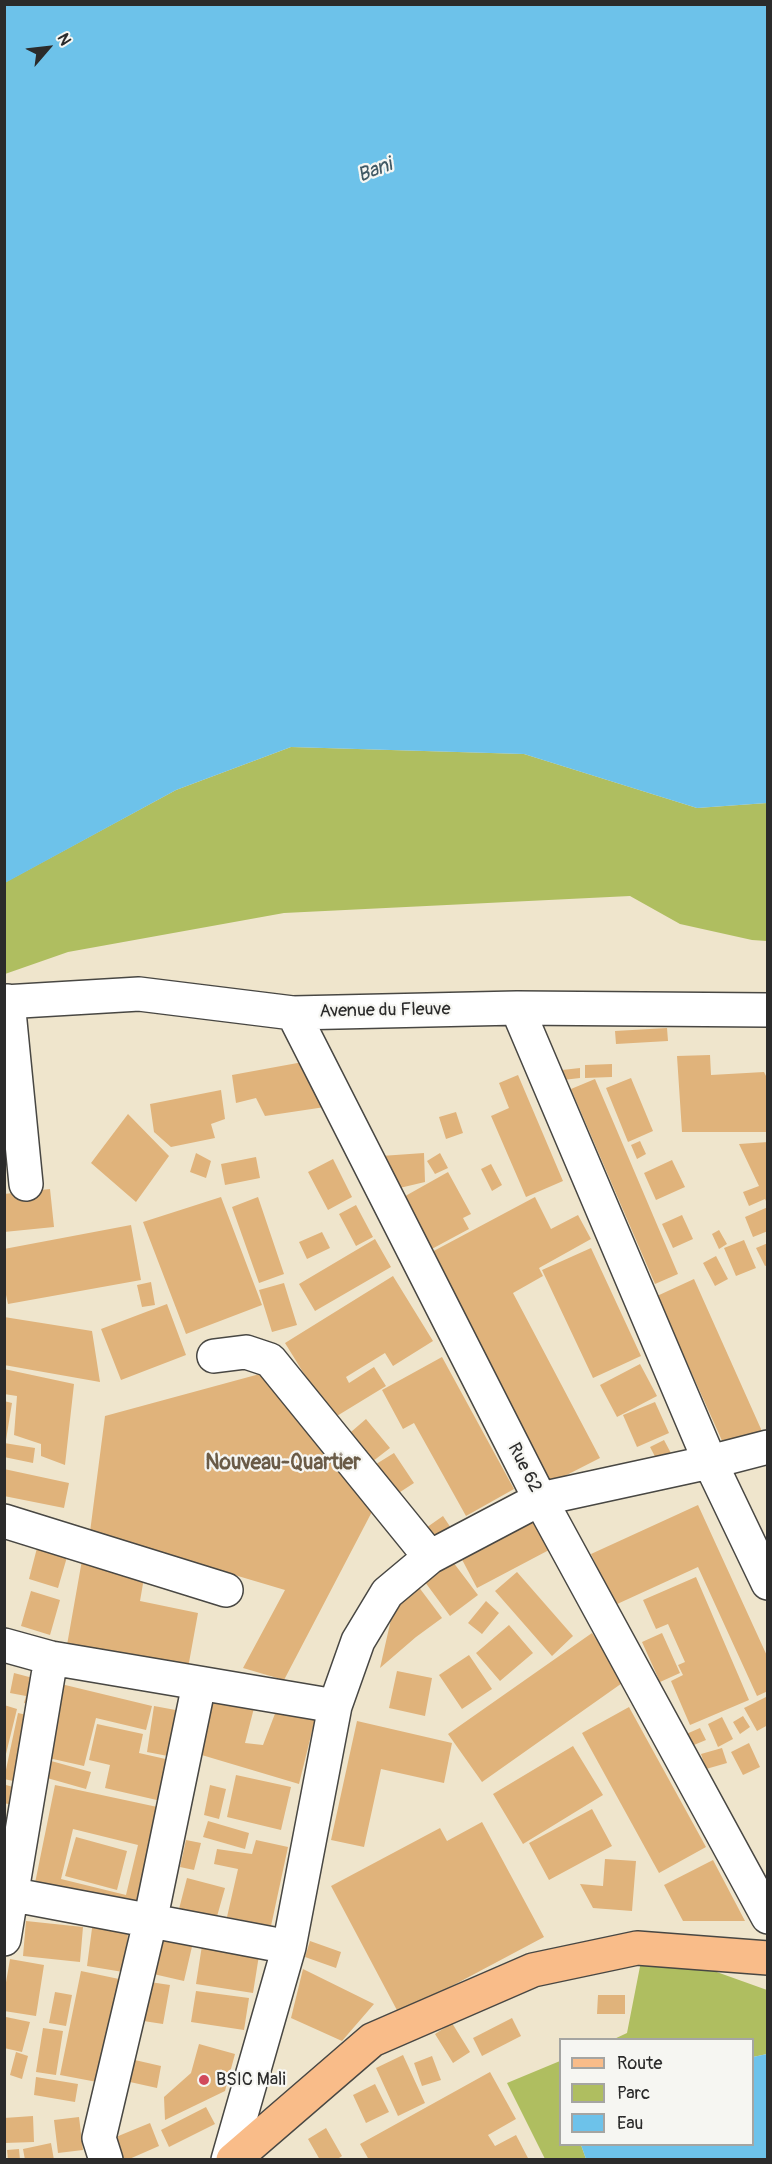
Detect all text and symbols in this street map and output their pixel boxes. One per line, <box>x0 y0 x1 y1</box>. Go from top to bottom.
north arrow <box>18 18 78 78</box>
text: N <box>53 30 75 49</box>
water label: Bani <box>354 154 396 188</box>
street label: Avenue du Fleuve <box>319 999 451 1023</box>
street label: Rue 62 <box>502 1440 546 1496</box>
district label: Nouveau-Quartier <box>205 1451 361 1477</box>
legend <box>559 2038 754 2146</box>
text: Route <box>617 2052 662 2075</box>
place label: BSIC Mali <box>216 2069 286 2091</box>
marker: BSIC Mali <box>197 2073 211 2087</box>
text: Parc <box>617 2082 650 2105</box>
text: Eau <box>617 2112 643 2135</box>

